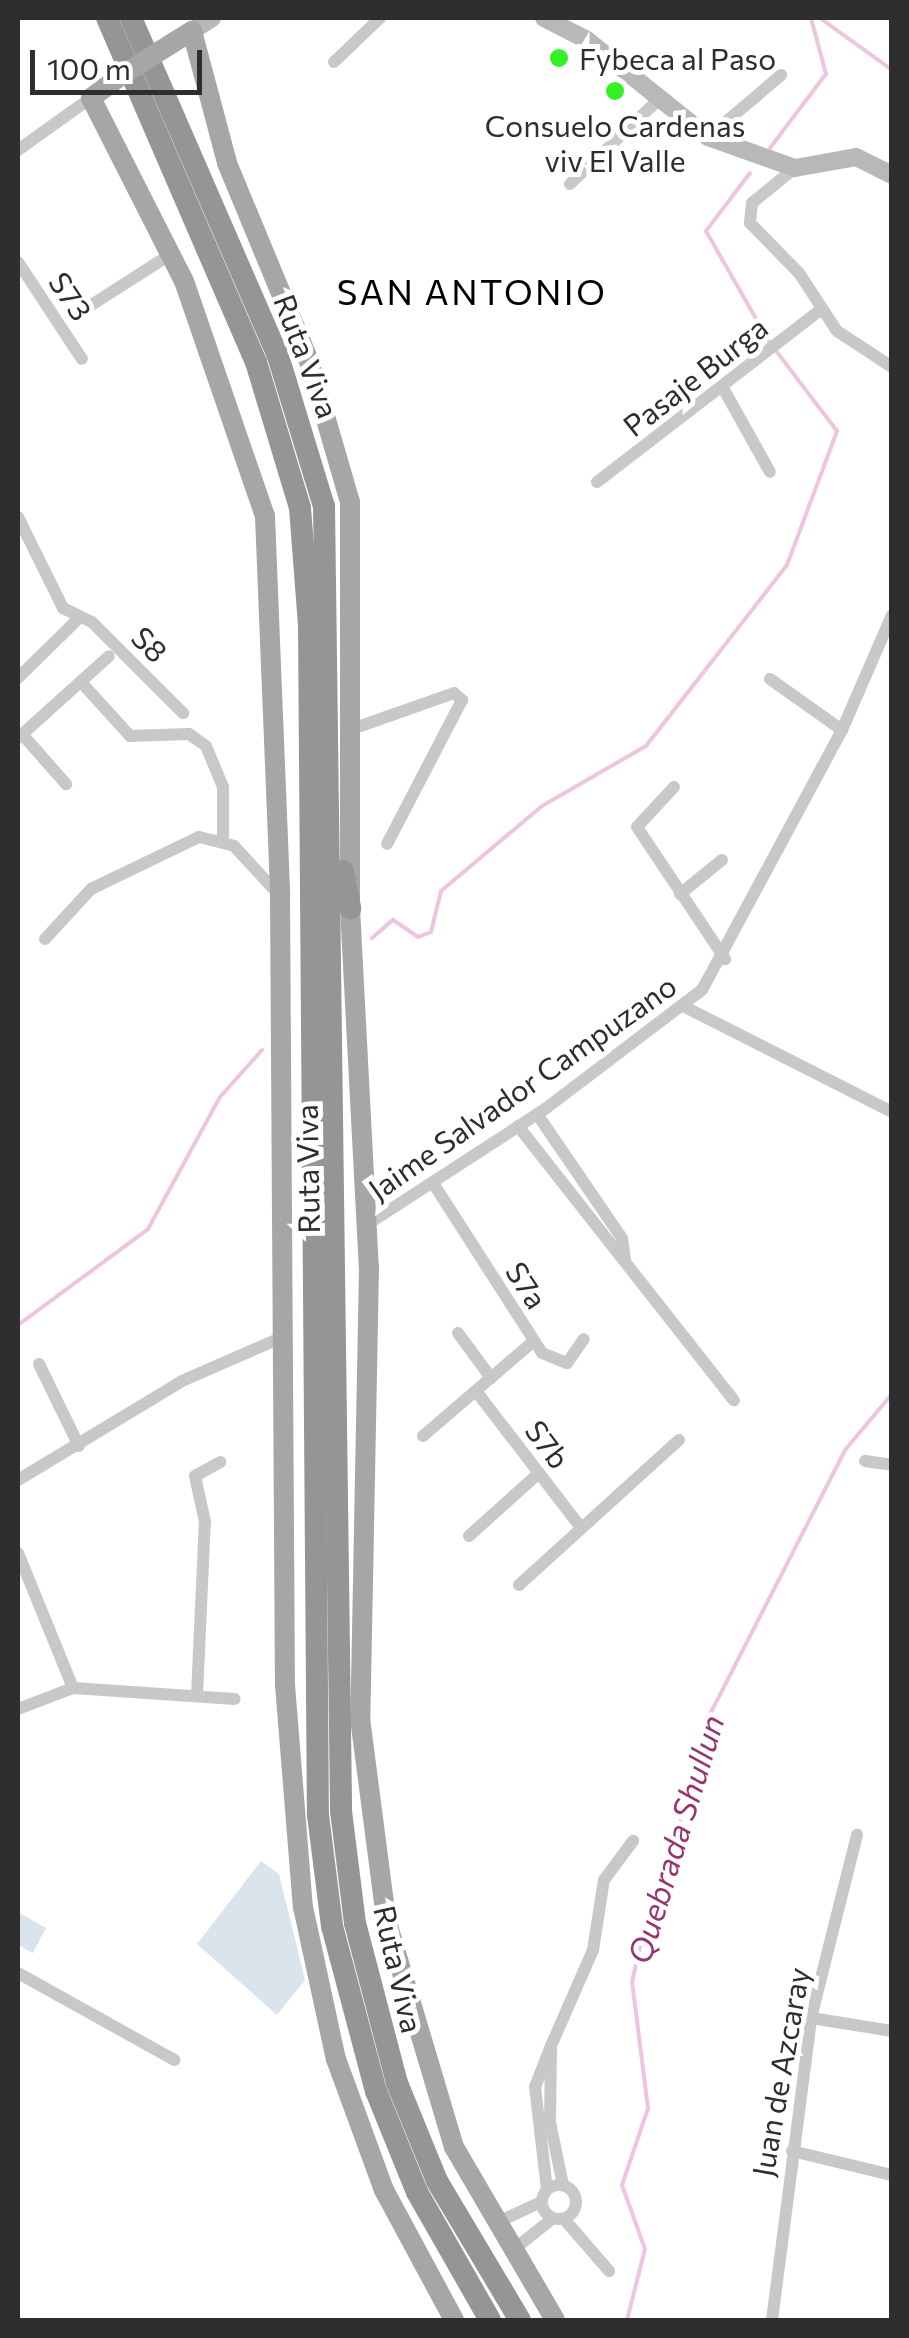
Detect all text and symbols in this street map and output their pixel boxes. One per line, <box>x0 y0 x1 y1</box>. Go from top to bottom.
scale bar <box>35 30 208 92</box>
place label: Fybeca al Paso <box>579 40 776 76</box>
marker: Fybeca al Paso <box>548 47 570 69</box>
text: 100 m <box>47 49 131 86</box>
marker: Consuelo Cardenas viv El Valle <box>604 80 626 102</box>
place label: Consuelo Cardenas viv El Valle <box>485 107 745 178</box>
street label: S73 <box>42 265 100 327</box>
district label: SAN ANTONIO <box>337 270 607 312</box>
street label: Ruta Viva <box>267 289 347 423</box>
street label: Pasaje Burga <box>616 309 774 443</box>
street label: S8 <box>125 619 175 669</box>
street label: Jaime Salvador Campuzano <box>361 967 683 1207</box>
street label: Ruta Viva <box>288 1104 326 1234</box>
street label: S7a <box>499 1255 555 1315</box>
street label: S7b <box>518 1413 578 1475</box>
water label: Quebrada Shullun <box>619 1710 731 1968</box>
street label: Ruta Viva <box>367 1902 431 2036</box>
street label: Juan de Azcaray <box>744 1965 816 2179</box>

